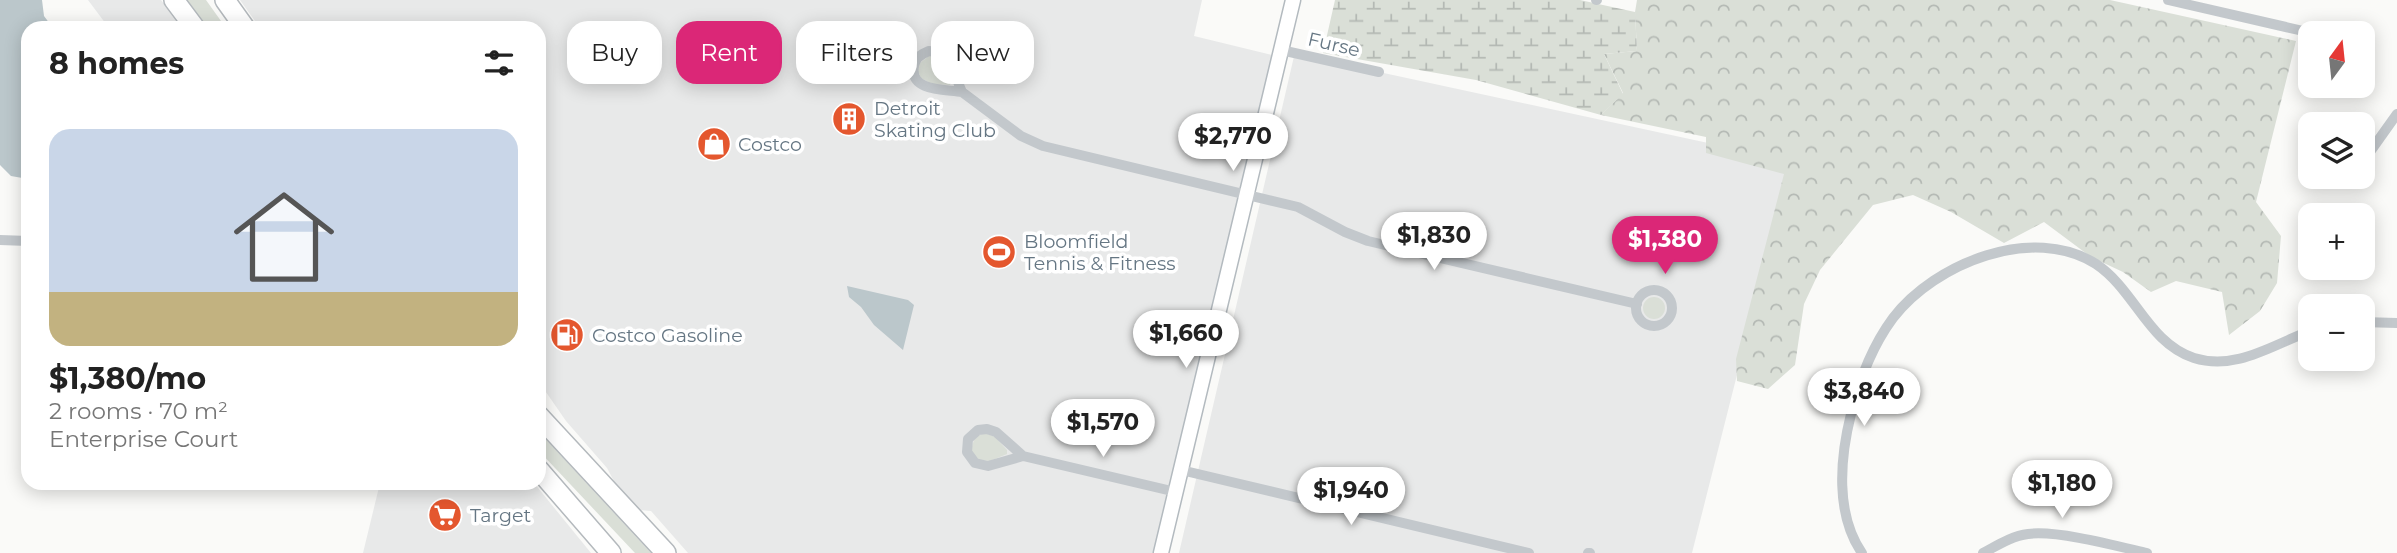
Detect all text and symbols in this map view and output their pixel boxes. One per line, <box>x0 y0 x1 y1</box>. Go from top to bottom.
chip: Buy <box>567 21 662 84</box>
chip: Rent <box>676 21 782 84</box>
chip: Filters <box>796 21 917 84</box>
chip: New <box>931 21 1034 84</box>
north arrow <box>2298 21 2375 98</box>
map controls <box>2298 21 2375 371</box>
street label: Furse <box>1306 27 1362 62</box>
icon: filters <box>480 44 518 82</box>
text: 8 homes <box>49 45 184 82</box>
place label: Detroit Skating Club <box>874 97 996 142</box>
building icon: Detroit Skating Club <box>830 100 868 138</box>
button: layers <box>2298 112 2375 189</box>
pin: $2,770 <box>1176 114 1290 173</box>
text: $2,770 <box>1194 122 1272 150</box>
shop icon: Costco <box>695 125 733 163</box>
place label: Costco <box>738 133 802 156</box>
icon: home <box>221 174 347 300</box>
button: + <box>2298 203 2375 280</box>
pin: $1,830 <box>1377 212 1491 272</box>
pin: $1,380 <box>1608 216 1722 276</box>
text: $1,830 <box>1397 221 1471 249</box>
text: $1,380 <box>1628 225 1702 253</box>
place label: Bloomfield Tennis & Fitness <box>1024 230 1176 275</box>
sports icon: Bloomfield Tennis & Fitness <box>980 233 1018 271</box>
button: − <box>2298 294 2375 371</box>
pin: $1,660 <box>1129 310 1243 370</box>
fuel station icon: Costco Gasoline <box>548 316 586 354</box>
text: $1,660 <box>1149 319 1223 347</box>
place label: Costco Gasoline <box>592 324 743 347</box>
text: $1,380/mo <box>49 360 206 397</box>
pin: $3,840 <box>1807 368 1921 428</box>
text: $3,840 <box>1823 377 1905 405</box>
text: 2 rooms · 70 m² <box>49 397 228 425</box>
pin: $1,570 <box>1046 400 1160 459</box>
text: $1,570 <box>1067 408 1139 436</box>
text: Enterprise Court <box>49 425 238 453</box>
pin: $1,180 <box>2005 461 2119 520</box>
pin: $1,940 <box>1294 468 1408 527</box>
text: $1,180 <box>2028 469 2096 497</box>
text: $1,940 <box>1313 476 1389 504</box>
supermarket icon: Target <box>426 496 464 534</box>
place label: Target <box>470 504 531 527</box>

